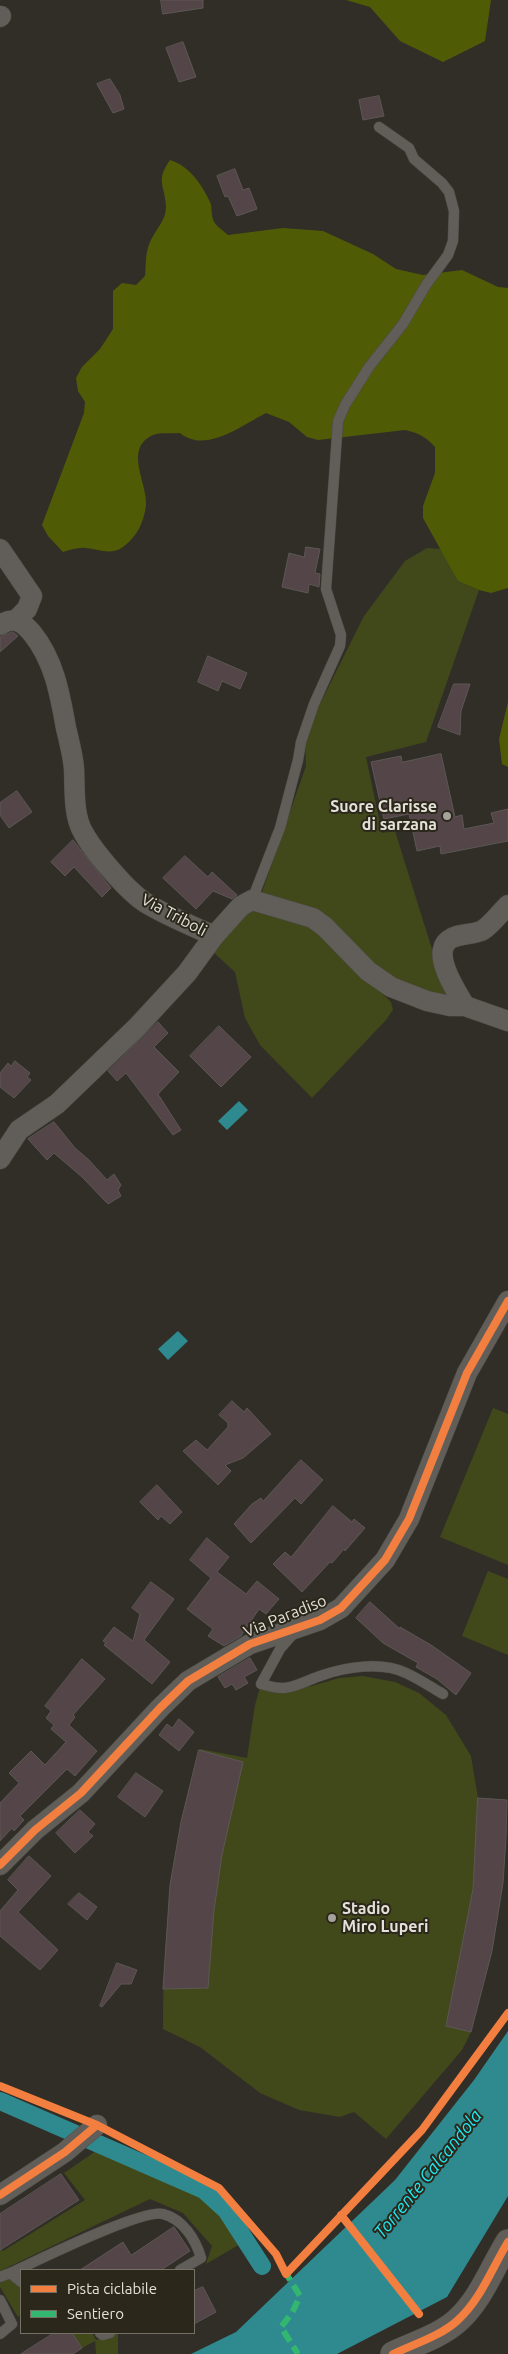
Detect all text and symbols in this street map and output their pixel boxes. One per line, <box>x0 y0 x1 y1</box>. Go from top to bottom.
place label: Suore Clarisse di sarzana <box>330 797 437 835</box>
marker: Suore Clarisse di sarzana <box>441 810 453 822</box>
street label: Via Triboli <box>138 890 210 940</box>
street label: Via Paradiso <box>241 1591 329 1641</box>
place label: Stadio Miro Luperi <box>342 1899 429 1937</box>
marker: Stadio Miro Luperi <box>326 1912 338 1924</box>
water label: Torrente Calcandola <box>370 2105 486 2243</box>
legend <box>20 2269 195 2334</box>
text: Pista ciclabile <box>67 2280 157 2297</box>
text: Sentiero <box>67 2305 124 2322</box>

